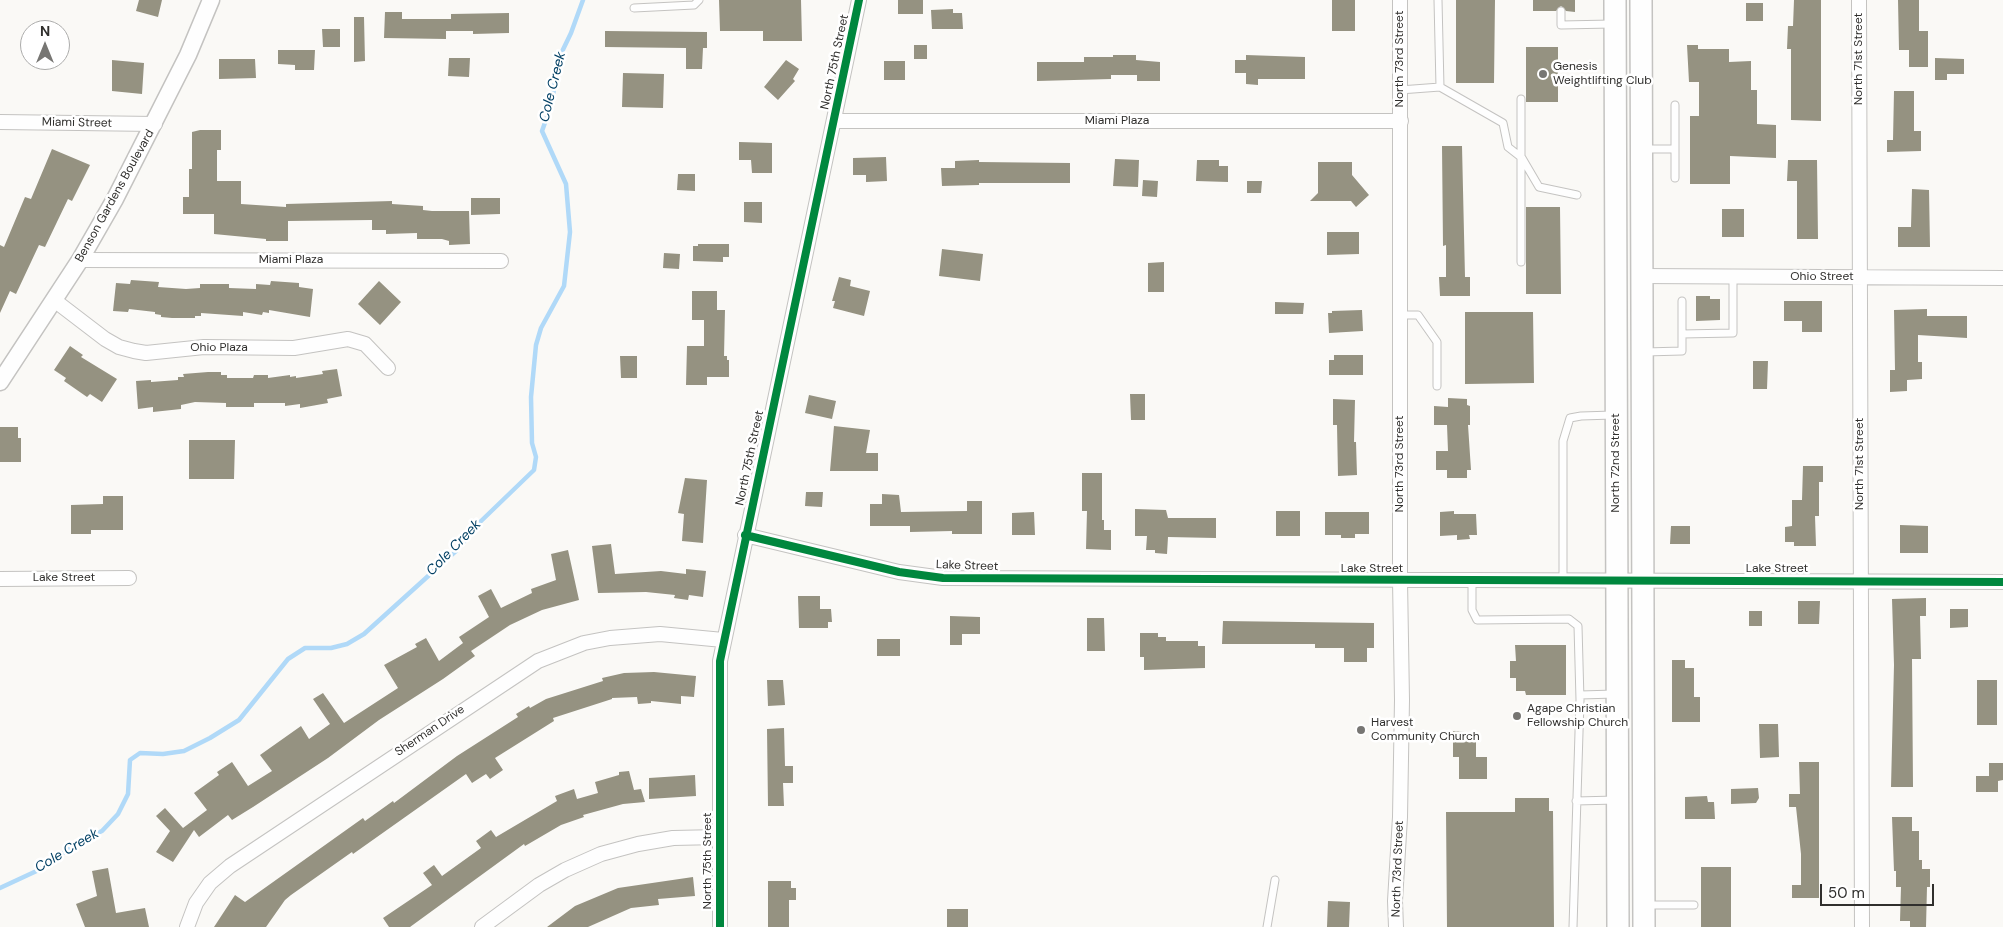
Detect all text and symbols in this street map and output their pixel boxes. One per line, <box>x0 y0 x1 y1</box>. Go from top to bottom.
street label: North 73rd Street <box>1393 11 1407 107</box>
street label: North 75th Street <box>818 13 852 111</box>
street label: North 71st Street <box>1852 13 1866 105</box>
north arrow <box>20 20 70 70</box>
text: N <box>40 22 50 40</box>
water label: Cole Creek <box>536 50 570 124</box>
place label: Genesis Weightlifting Club <box>1553 60 1652 88</box>
marker: Genesis Weightlifting Club <box>1537 68 1549 80</box>
street label: Miami Plaza <box>1085 114 1149 128</box>
street label: Miami Street <box>42 115 112 131</box>
street label: Benson Gardens Boulevard <box>73 127 157 265</box>
street label: Miami Plaza <box>259 253 323 267</box>
street label: Ohio Street <box>1790 270 1854 284</box>
street label: Ohio Plaza <box>190 341 248 355</box>
street label: North 75th Street <box>733 409 767 507</box>
street label: North 72nd Street <box>1609 413 1623 513</box>
street label: North 73rd Street <box>1393 416 1407 512</box>
street label: North 71st Street <box>1853 418 1867 510</box>
water label: Cole Creek <box>423 516 485 580</box>
street label: Lake Street <box>936 558 998 574</box>
street label: Lake Street <box>1341 562 1403 576</box>
street label: Lake Street <box>1746 562 1808 576</box>
street label: Lake Street <box>33 571 95 585</box>
street label: Sherman Drive <box>392 702 468 760</box>
place label: Agape Christian Fellowship Church <box>1527 702 1628 730</box>
marker: Agape Christian Fellowship Church <box>1511 710 1523 722</box>
place label: Harvest Community Church <box>1371 716 1480 744</box>
marker: Harvest Community Church <box>1355 724 1367 736</box>
street label: North 75th Street <box>701 813 715 909</box>
street label: North 73rd Street <box>1389 820 1407 918</box>
water label: Cole Creek <box>32 825 102 877</box>
scale bar <box>1823 874 1937 906</box>
text: 50 m <box>1828 883 1865 903</box>

